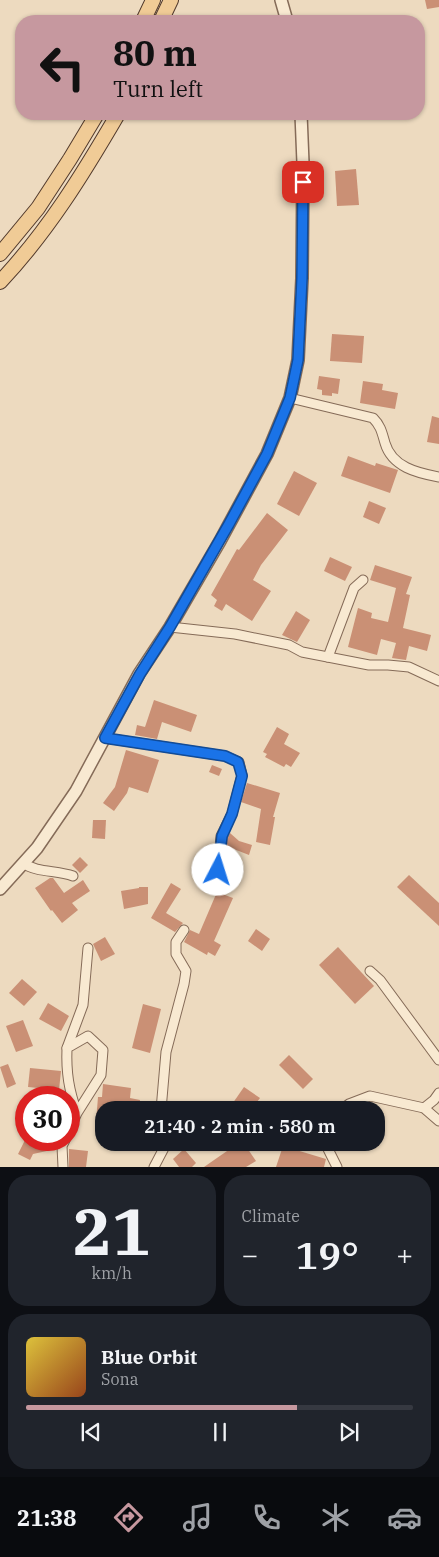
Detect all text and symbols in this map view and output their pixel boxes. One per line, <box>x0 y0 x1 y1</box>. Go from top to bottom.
text: 80 m <box>113 30 197 76</box>
icon: left <box>30 35 95 100</box>
text: Turn left <box>113 74 203 103</box>
pin <box>282 161 324 203</box>
icon: arrive <box>289 168 317 196</box>
position arrow <box>191 843 243 895</box>
speed limit sign: 30 <box>15 1086 80 1151</box>
text: 21:40 · 2 min · 580 m <box>144 1114 336 1138</box>
text: 21 <box>73 1188 151 1273</box>
text: Climate <box>242 1206 300 1226</box>
text: 19° <box>296 1230 359 1279</box>
text: − <box>242 1236 258 1273</box>
text: + <box>396 1236 413 1273</box>
text: km/h <box>92 1263 132 1283</box>
text: Blue Orbit <box>101 1345 197 1369</box>
text: Sona <box>101 1369 138 1389</box>
icon: previous <box>77 1418 105 1446</box>
icon: pause <box>206 1418 234 1446</box>
icon: next <box>335 1418 363 1446</box>
icon: directions <box>111 1500 146 1535</box>
icon: music <box>180 1500 215 1535</box>
icon: phone <box>249 1500 284 1535</box>
icon: climate <box>318 1500 353 1535</box>
icon: car <box>387 1500 422 1535</box>
text: 21:38 <box>17 1503 77 1532</box>

